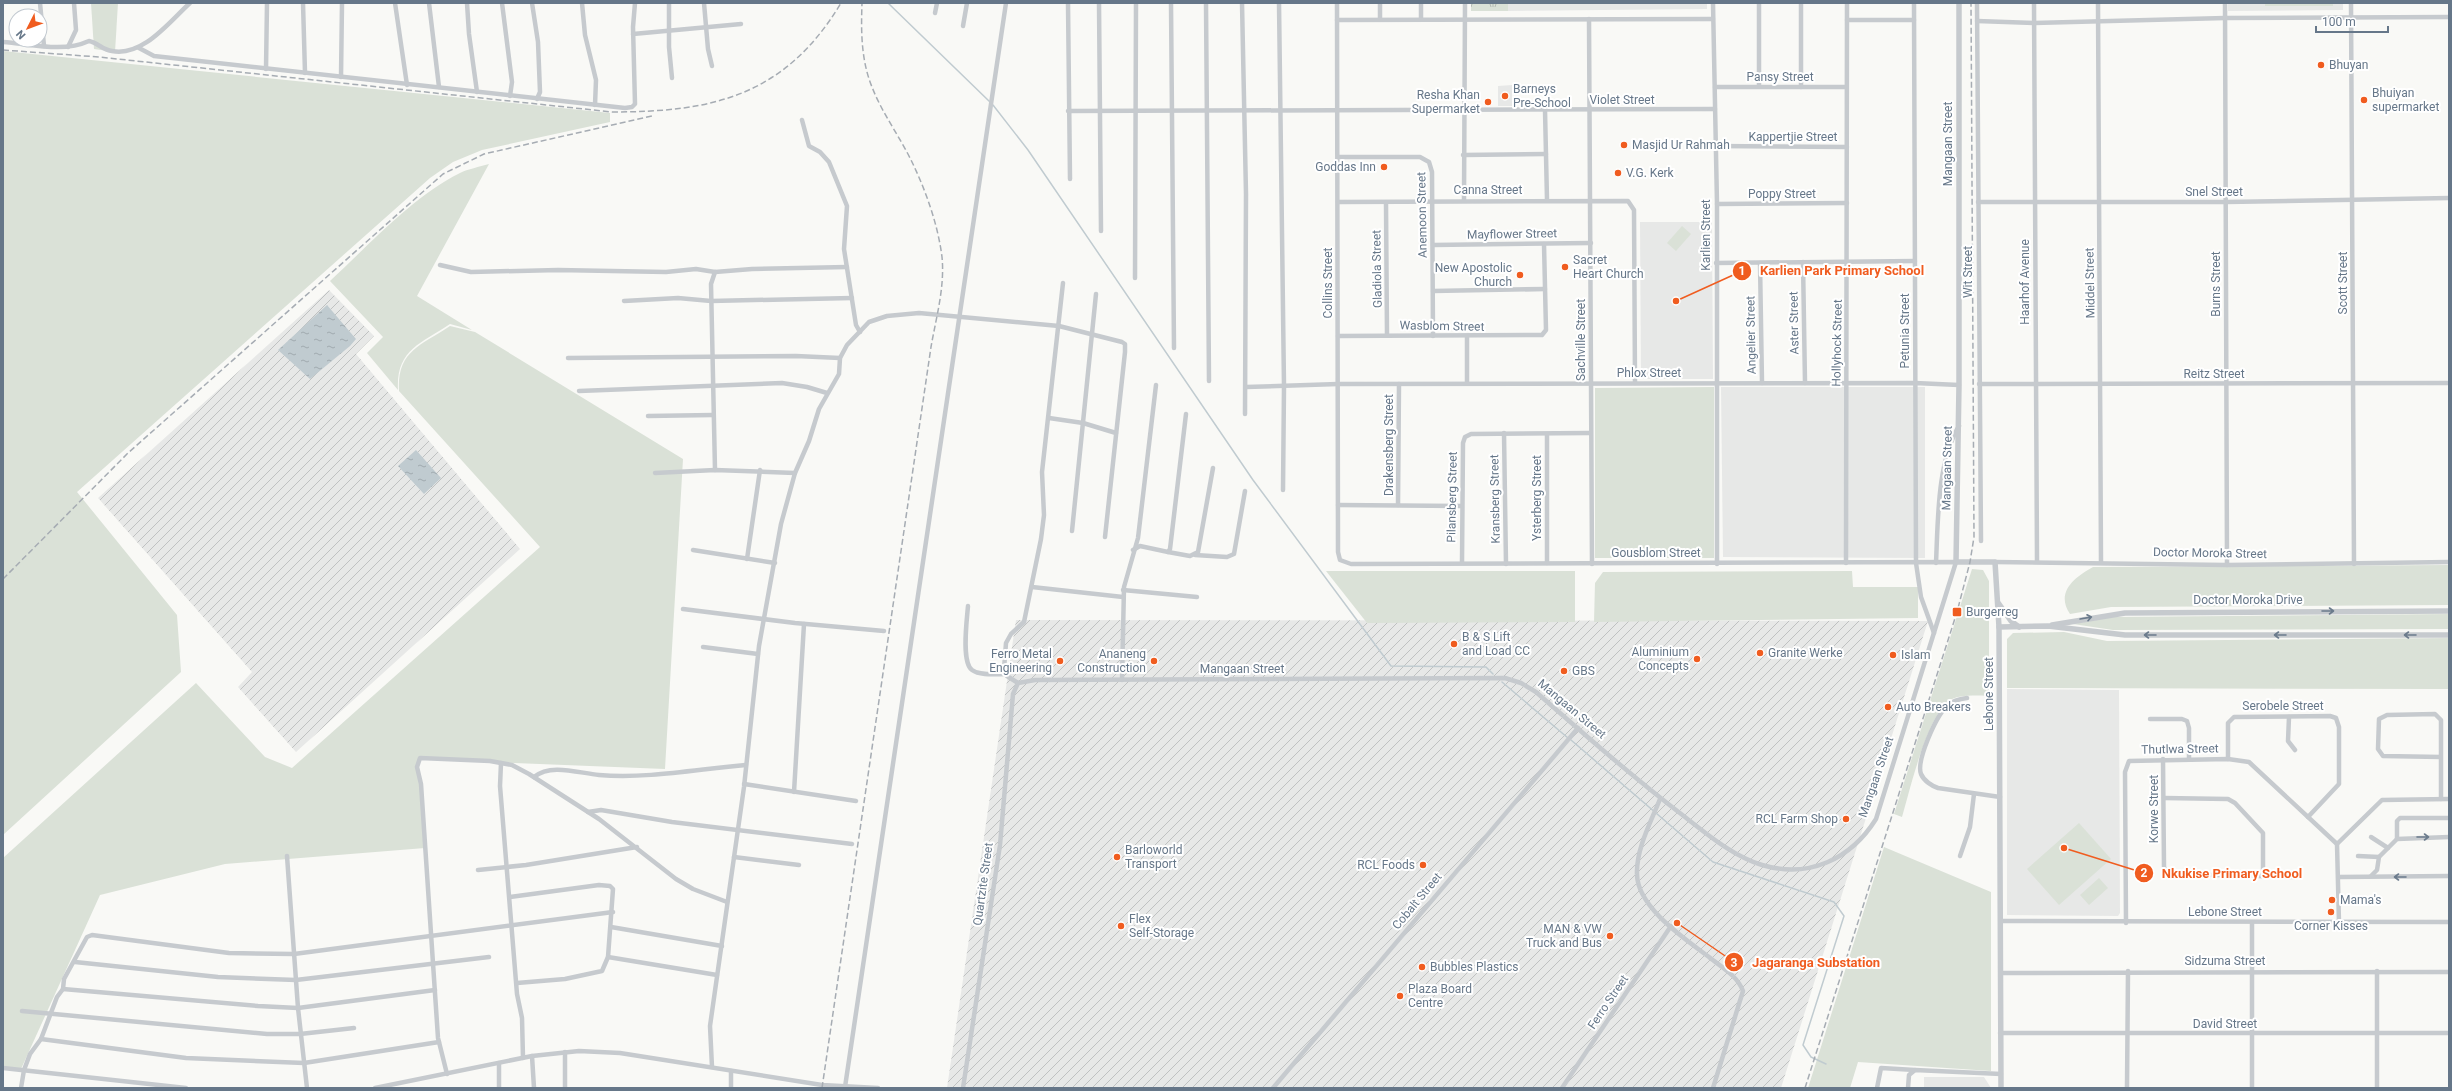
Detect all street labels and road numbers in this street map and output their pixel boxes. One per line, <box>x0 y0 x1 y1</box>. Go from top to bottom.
street label: Pansy Street <box>1746 70 1814 84</box>
street label: Violet Street <box>1589 93 1655 107</box>
street label: Mangaan Street <box>1941 102 1955 186</box>
street label: Kappertjie Street <box>1749 130 1838 144</box>
street label: Anemoon Street <box>1414 172 1430 258</box>
street label: Canna Street <box>1454 183 1522 197</box>
street label: Snel Street <box>2185 185 2243 199</box>
street label: Poppy Street <box>1748 187 1816 201</box>
street label: Karlien Street <box>1699 199 1713 271</box>
street label: Mayflower Street <box>1467 226 1557 242</box>
street label: Gladiola Street <box>1369 230 1385 308</box>
street label: Haarhof Avenue <box>2018 239 2032 325</box>
street label: Wit Street <box>1961 246 1975 298</box>
street label: Middel Street <box>2082 247 2098 319</box>
street label: Collins Street <box>1321 248 1335 318</box>
street label: Burns Street <box>2209 251 2223 317</box>
street label: Scott Street <box>2336 252 2350 314</box>
street label: Aster Street <box>1786 291 1802 355</box>
street label: Petunia Street <box>1898 293 1912 369</box>
street label: Angelier Street <box>1743 296 1759 374</box>
street label: Sachville Street <box>1574 299 1588 381</box>
street label: Hollyhock Street <box>1829 299 1845 387</box>
street label: Wasblom Street <box>1399 318 1485 334</box>
street label: Phlox Street <box>1617 366 1681 380</box>
street label: Reitz Street <box>2183 367 2245 381</box>
street label: Drakensberg Street <box>1382 394 1396 496</box>
street label: Mangaan Street <box>1939 425 1955 510</box>
street label: Pilansberg Street <box>1444 451 1460 543</box>
street label: Kransberg Street <box>1487 454 1503 544</box>
street label: Ysterberg Street <box>1530 455 1544 541</box>
street label: Doctor Moroka Street <box>2153 545 2267 561</box>
street label: Gousblom Street <box>1611 546 1701 560</box>
street label: Doctor Moroka Drive <box>2193 593 2303 607</box>
street label: Lebone Street <box>1982 657 1996 731</box>
street label: Mangaan Street <box>1200 662 1284 676</box>
street label: Mangaan Street <box>1535 676 1609 742</box>
street label: Serobele Street <box>2242 699 2324 713</box>
street label: Mangaan Street <box>1856 735 1896 819</box>
street label: Thutlwa Street <box>2141 741 2219 757</box>
street label: Korwe Street <box>2147 775 2161 843</box>
street label: Quartzite Street <box>970 842 996 926</box>
street label: Cobalt Street <box>1389 870 1445 932</box>
street label: Lebone Street <box>2188 905 2262 919</box>
street label: Sidzuma Street <box>2184 954 2266 968</box>
street label: Ferro Street <box>1585 972 1631 1032</box>
street label: David Street <box>2193 1017 2257 1031</box>

